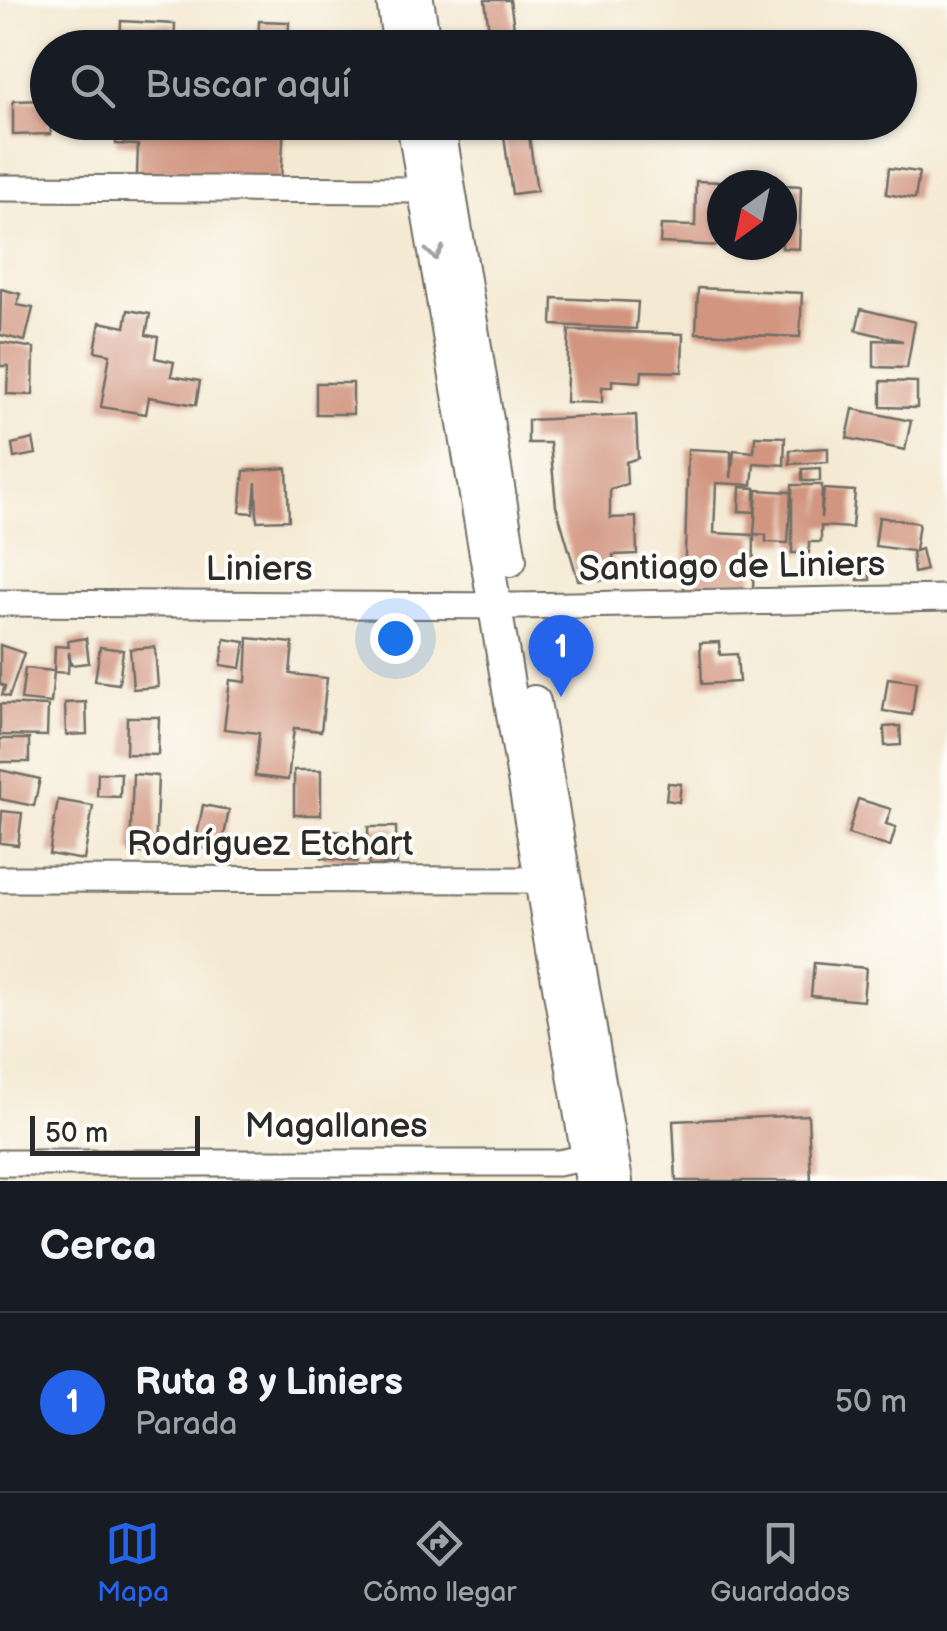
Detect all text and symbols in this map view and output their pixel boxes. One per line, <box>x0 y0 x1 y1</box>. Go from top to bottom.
search box <box>30 30 917 140</box>
icon: search <box>65 58 120 113</box>
text: Buscar aquí <box>145 63 351 108</box>
north arrow <box>707 170 797 260</box>
one-way arrow <box>424 245 445 261</box>
street label: Santiago de Liniers <box>578 543 886 591</box>
street label: Liniers <box>206 548 312 591</box>
your location <box>370 613 421 664</box>
pin: 1 <box>528 614 594 697</box>
street label: Rodríguez Etchart <box>127 823 414 866</box>
street label: Magallanes <box>244 1105 428 1148</box>
scale bar <box>30 1111 200 1156</box>
text: 50 m <box>45 1117 108 1150</box>
text: Cerca <box>40 1221 157 1272</box>
text: Ruta 8 y Liniers <box>135 1360 403 1405</box>
text: 1 <box>66 1383 79 1422</box>
text: 50 m <box>835 1383 907 1422</box>
text: Parada <box>135 1405 237 1444</box>
tab: Mapa <box>97 1516 169 1609</box>
tab: Cómo llegar <box>363 1516 516 1609</box>
tab: Guardados <box>710 1516 850 1609</box>

